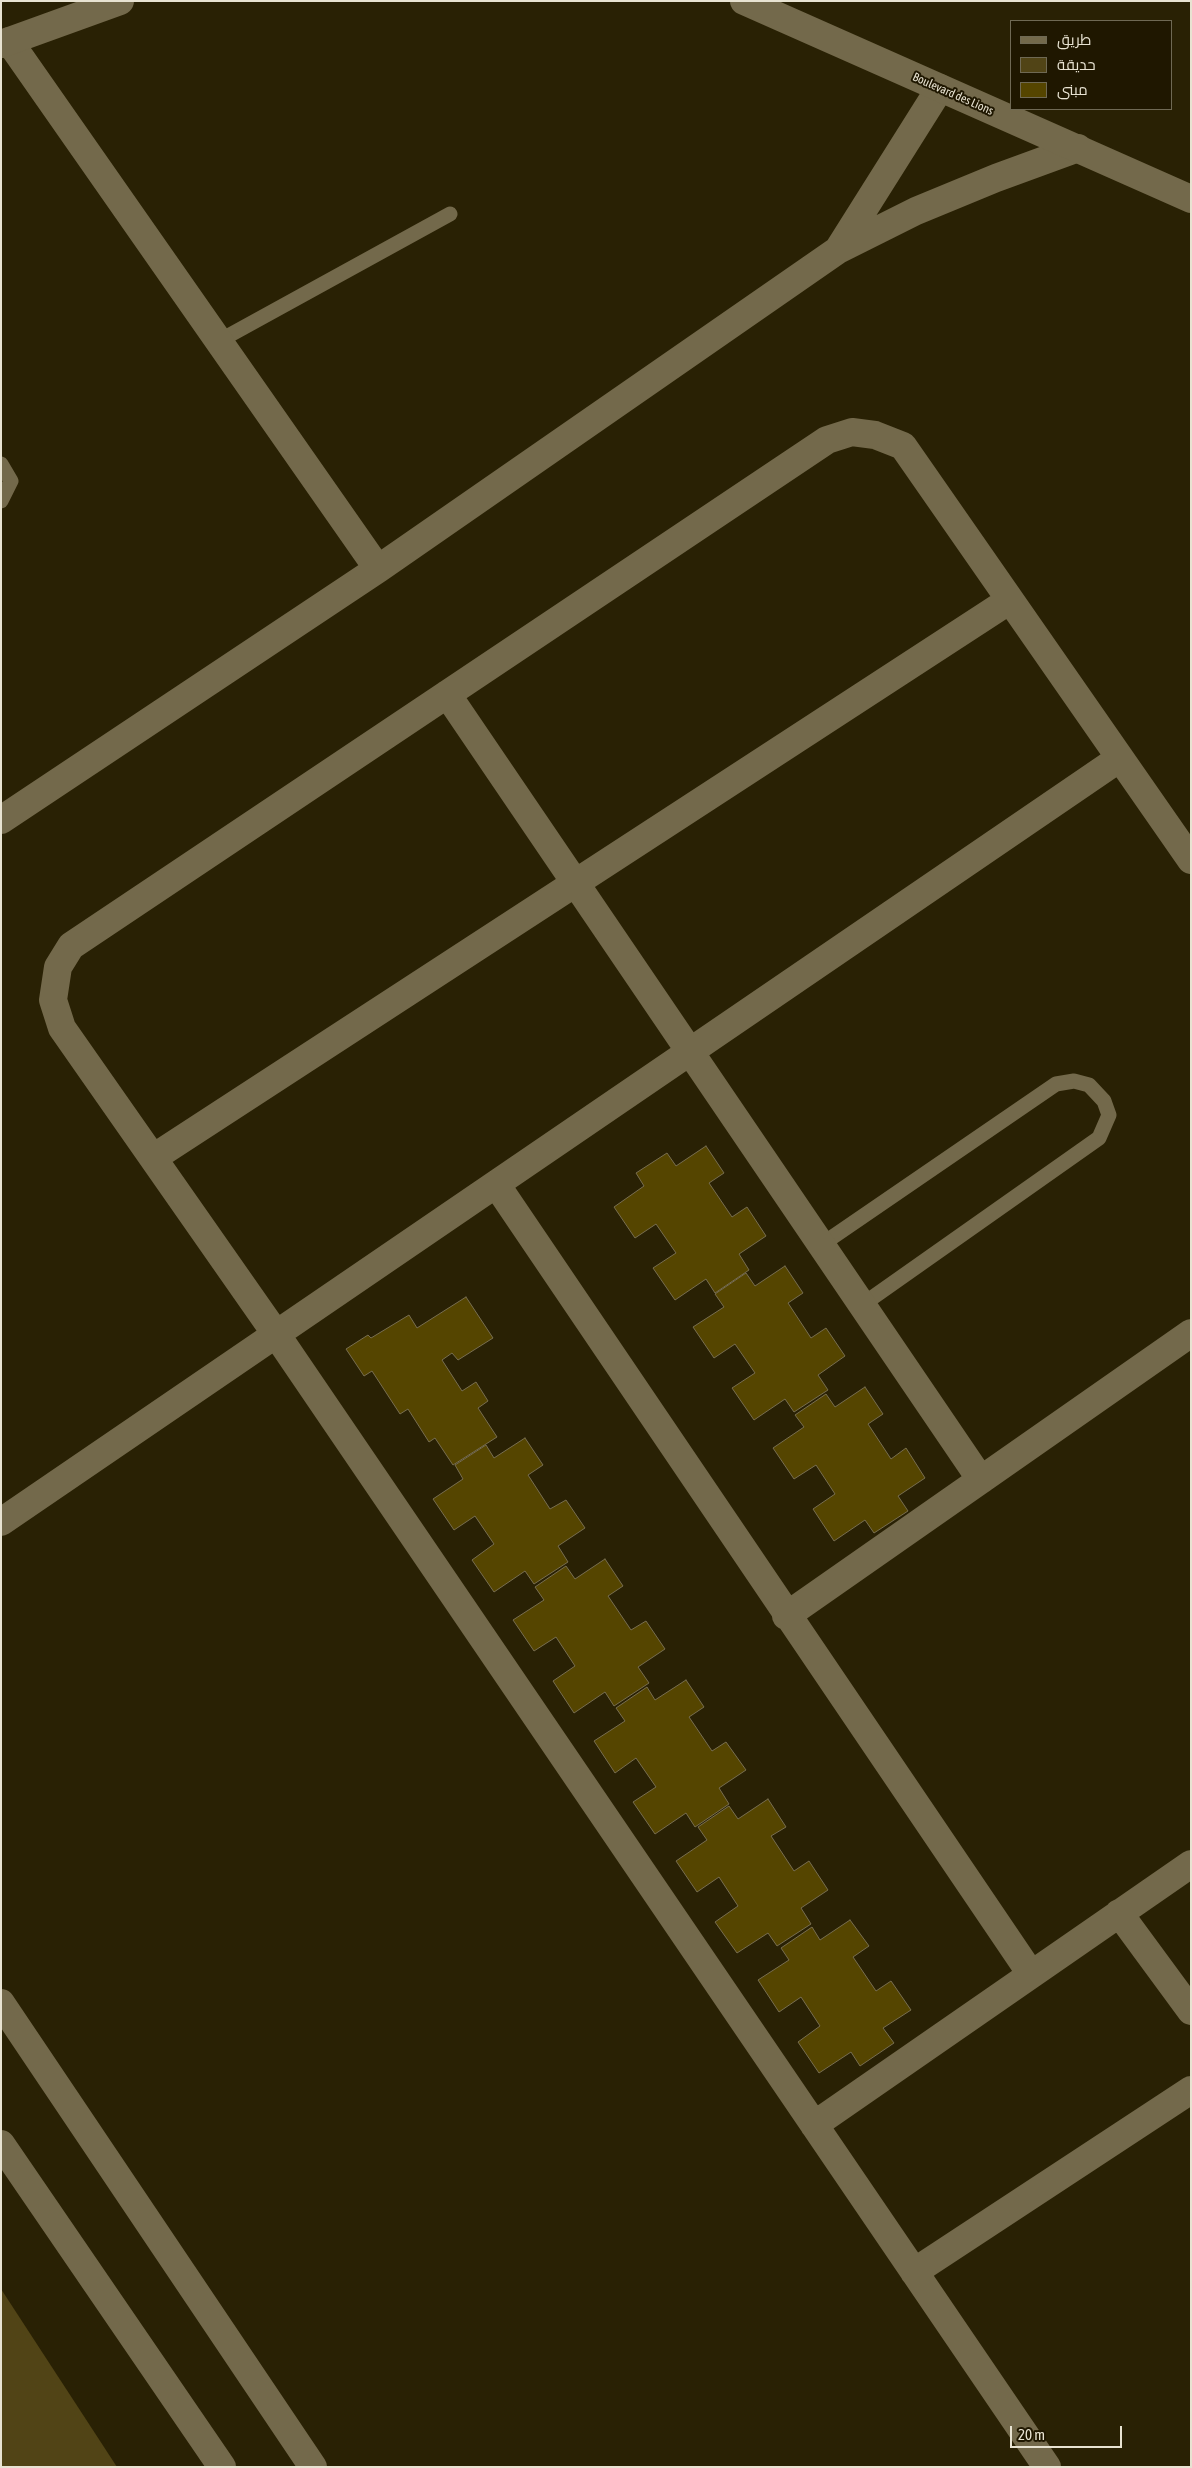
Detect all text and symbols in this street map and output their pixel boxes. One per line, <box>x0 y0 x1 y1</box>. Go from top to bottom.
legend <box>1010 20 1172 110</box>
text: طريق <box>1057 31 1091 48</box>
text: حديقة <box>1057 56 1096 73</box>
street label: Boulevard des Lions <box>910 70 996 118</box>
text: مبنى <box>1057 81 1088 98</box>
scale bar <box>1012 2416 1124 2448</box>
text: 20 m <box>1018 2426 1045 2443</box>

